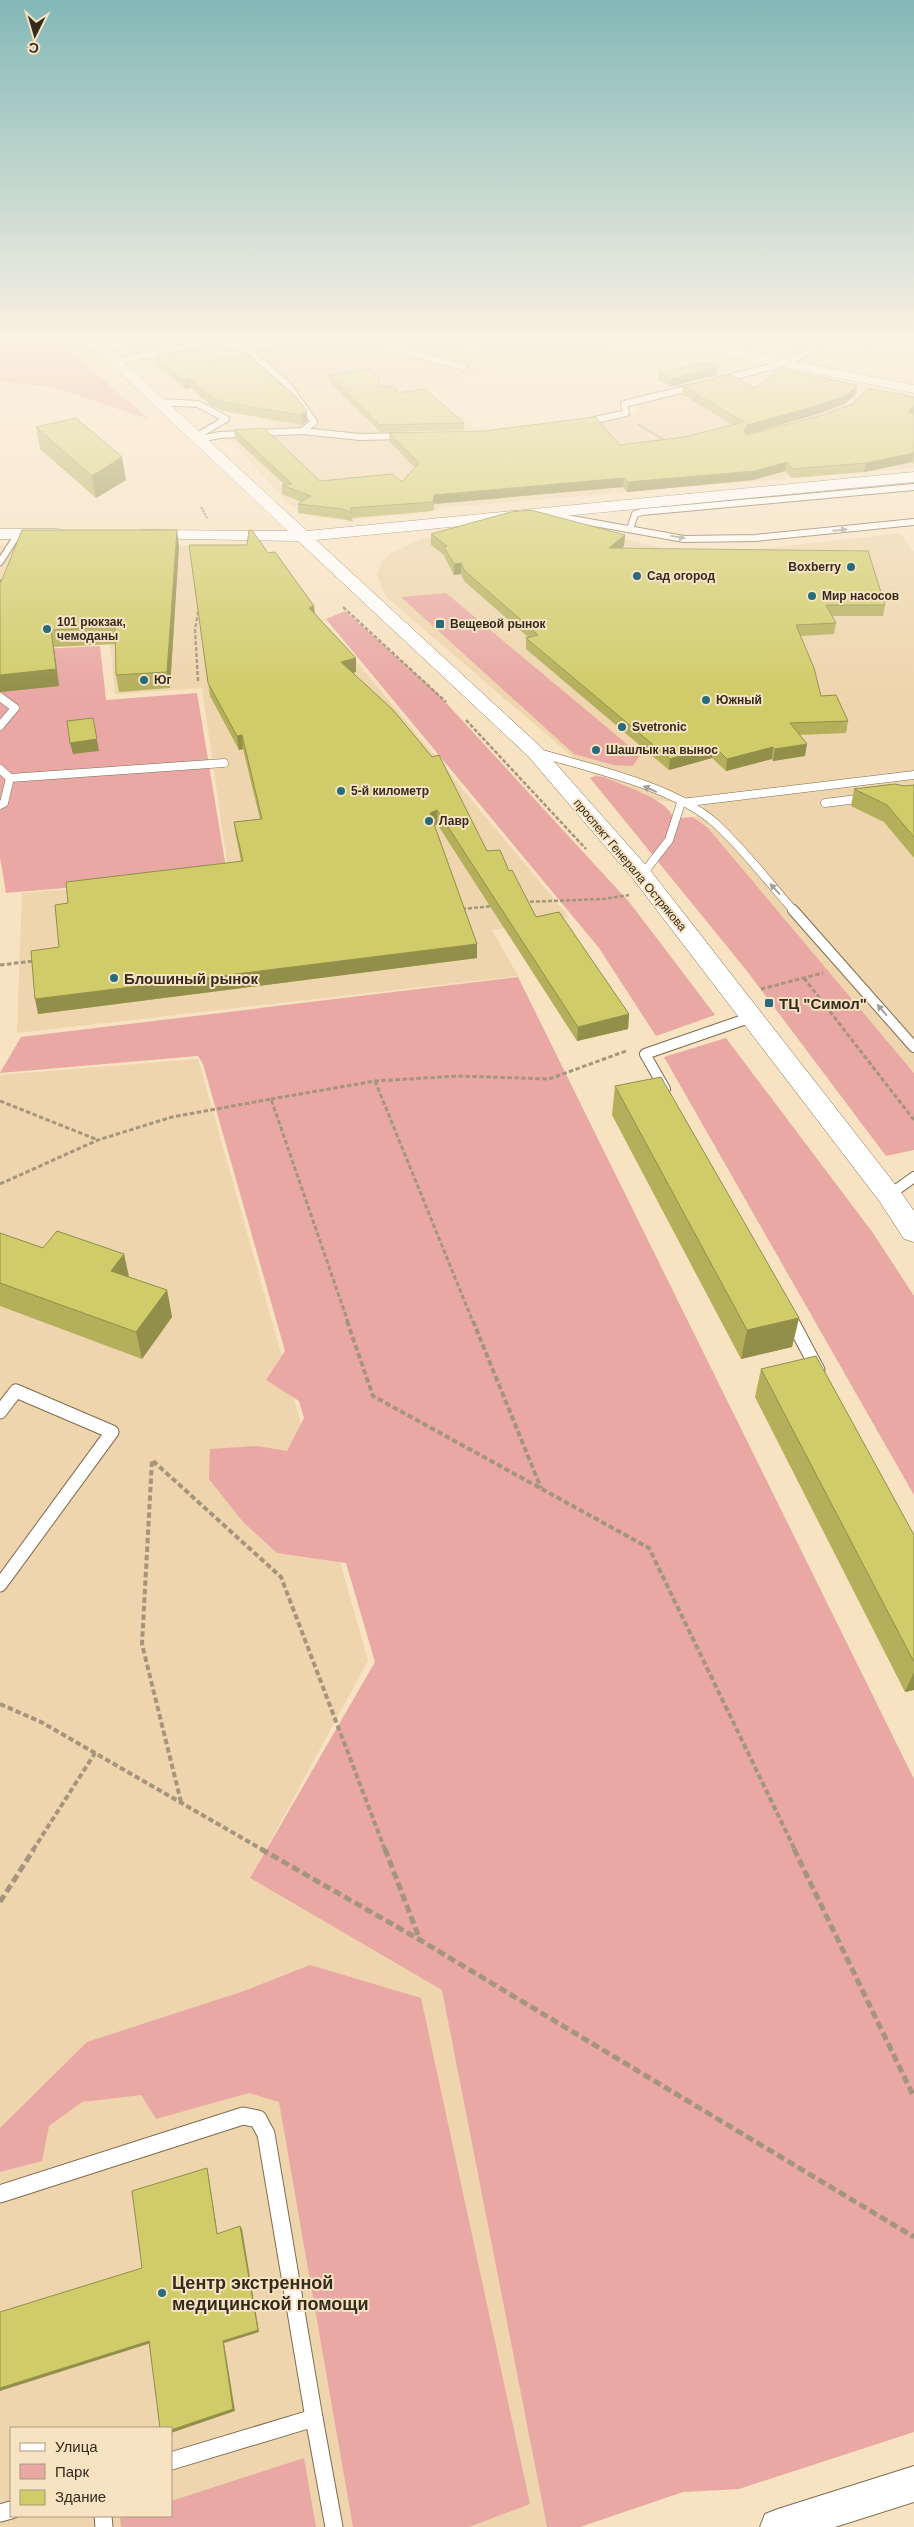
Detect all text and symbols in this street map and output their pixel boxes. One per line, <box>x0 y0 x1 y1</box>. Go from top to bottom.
north arrow <box>10 10 60 60</box>
text: С <box>28 40 40 56</box>
one-way arrow <box>832 526 848 534</box>
one-way arrow <box>670 534 686 542</box>
place label: Boxberry <box>788 560 841 574</box>
marker: Boxberry <box>845 561 857 573</box>
place label: Сад огород <box>647 569 715 583</box>
marker: Сад огород <box>631 570 643 582</box>
place label: Мир насосов <box>822 589 899 603</box>
marker: Мир насосов <box>806 590 818 602</box>
place label: 101 рюкзак, чемоданы <box>57 615 126 643</box>
place label: Вещевой рынок <box>450 617 547 631</box>
marker: Вещевой рынок <box>434 618 446 630</box>
marker: 101 рюкзак, чемоданы <box>41 623 53 635</box>
place label: Юг <box>154 673 171 687</box>
marker: Юг <box>138 674 150 686</box>
place label: Южный <box>716 693 762 707</box>
marker: Южный <box>700 694 712 706</box>
place label: Svetronic <box>632 720 687 734</box>
marker: Svetronic <box>616 721 628 733</box>
place label: Шашлык на вынос <box>606 743 718 757</box>
marker: Шашлык на вынос <box>590 744 602 756</box>
place label: 5-й километр <box>351 784 429 798</box>
one-way arrow <box>643 784 657 792</box>
marker: 5-й километр <box>335 785 347 797</box>
street label: проспект Генерала Острякова <box>571 796 690 934</box>
place label: Лавр <box>439 814 469 828</box>
marker: Лавр <box>423 815 435 827</box>
one-way arrow <box>769 883 781 895</box>
place label: Блошиный рынок <box>124 970 258 987</box>
marker: Блошиный рынок <box>108 972 120 984</box>
place label: ТЦ "Симол" <box>779 995 867 1012</box>
marker: ТЦ "Симол" <box>763 997 775 1009</box>
one-way arrow <box>877 1004 888 1017</box>
place label: Центр экстренной медицинской помощи <box>172 2273 369 2314</box>
marker: Центр экстренной медицинской помощи <box>156 2287 168 2299</box>
legend <box>10 2427 172 2517</box>
text: Улица <box>55 2438 98 2455</box>
text: Парк <box>55 2463 89 2480</box>
text: Здание <box>55 2488 106 2505</box>

